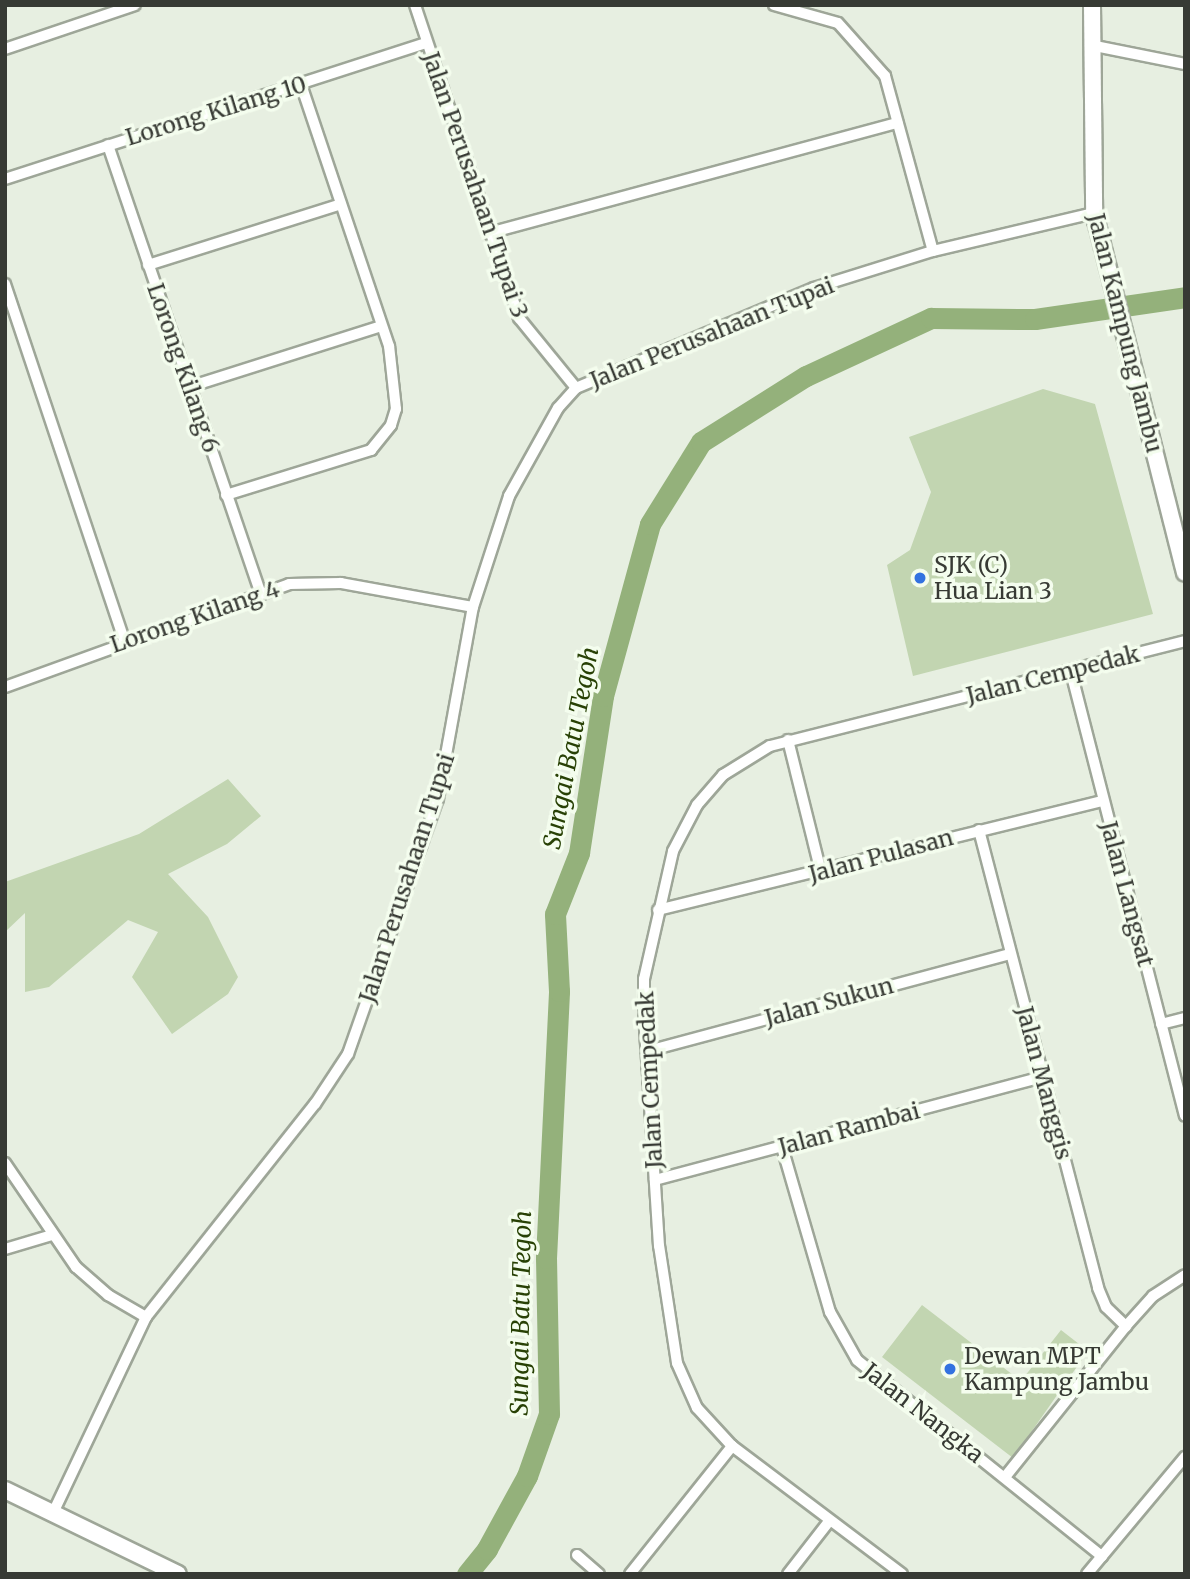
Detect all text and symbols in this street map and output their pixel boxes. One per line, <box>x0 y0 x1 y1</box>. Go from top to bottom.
street label: Jalan Perusahaan Tupai 3 <box>416 48 534 322</box>
street label: Lorong Kilang 10 <box>122 70 310 152</box>
street label: Jalan Kampung Jambu <box>1082 211 1168 455</box>
street label: Jalan Perusahaan Tupai <box>586 271 838 395</box>
street label: Lorong Kilang 6 <box>141 280 225 456</box>
place label: SJK (C) Hua Lian 3 <box>934 551 1052 605</box>
marker: SJK (C) Hua Lian 3 <box>912 570 928 586</box>
street label: Lorong Kilang 4 <box>107 575 283 659</box>
street label: Jalan Cempedak <box>963 640 1143 710</box>
water label: Sungai Batu Tegoh <box>537 644 605 852</box>
street label: Jalan Perusahaan Tupai <box>354 750 460 1006</box>
street label: Jalan Langsat <box>1094 818 1160 970</box>
street label: Jalan Pulasan <box>806 823 956 889</box>
street label: Jalan Sukun <box>762 972 896 1032</box>
street label: Jalan Cempedak <box>632 991 668 1169</box>
street label: Jalan Manggis <box>1010 1003 1078 1163</box>
street label: Jalan Rambai <box>775 1097 923 1161</box>
water label: Sungai Batu Tegoh <box>505 1210 537 1416</box>
place label: Dewan MPT Kampung Jambu <box>964 1342 1149 1396</box>
street label: Jalan Nangka <box>857 1357 989 1469</box>
marker: Dewan MPT Kampung Jambu <box>942 1361 958 1377</box>

